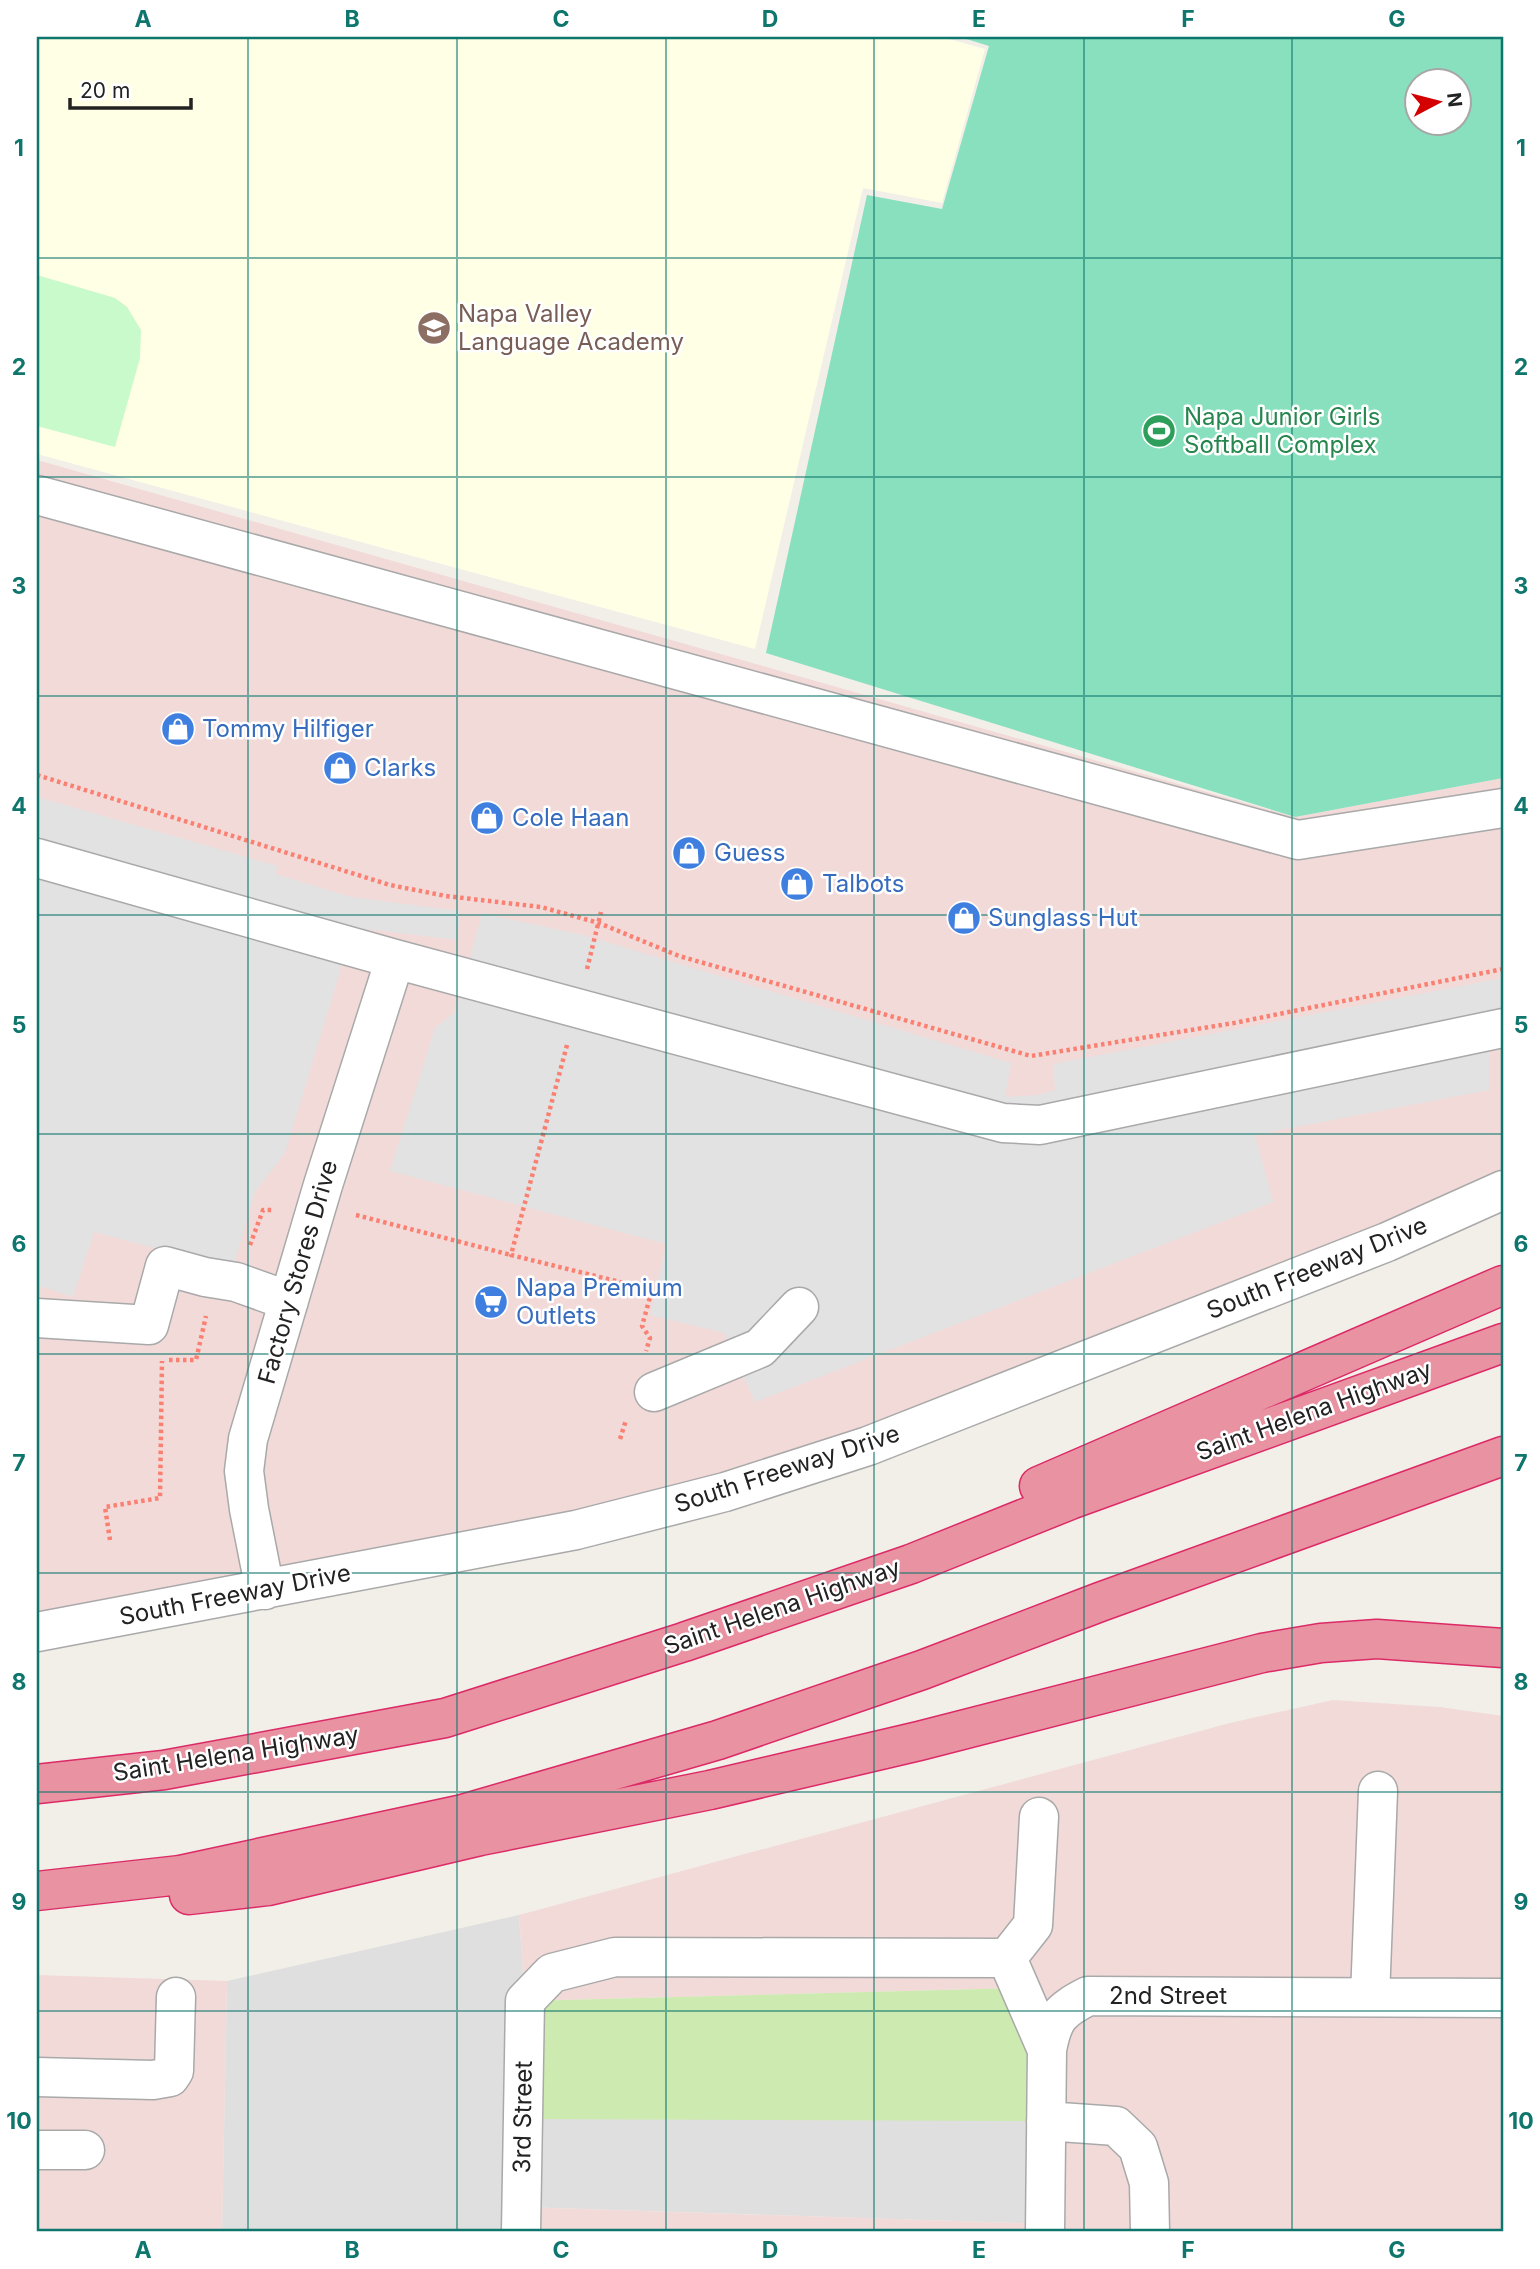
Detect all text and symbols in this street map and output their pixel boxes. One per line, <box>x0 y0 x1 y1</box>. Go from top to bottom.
text: A <box>134 5 152 33</box>
text: B <box>344 5 360 33</box>
text: C <box>552 5 570 33</box>
text: D <box>762 5 778 33</box>
text: E <box>972 5 986 33</box>
text: F <box>1181 5 1195 33</box>
text: G <box>1388 5 1406 33</box>
scale bar <box>70 66 191 110</box>
north arrow <box>1404 66 1474 136</box>
text: 20 m <box>80 78 130 103</box>
text: N <box>1442 91 1467 109</box>
text: 1 <box>14 134 24 162</box>
text: 1 <box>1516 134 1526 162</box>
place label: Napa Valley Language Academy <box>458 299 684 356</box>
school or university icon: Napa Valley Language Academy <box>415 309 453 347</box>
text: 2 <box>12 353 26 381</box>
text: 2 <box>1514 353 1528 381</box>
place label: Napa Junior Girls Softball Complex <box>1184 402 1380 459</box>
sports icon: Napa Junior Girls Softball Complex <box>1140 412 1178 450</box>
text: 3 <box>12 572 26 600</box>
text: 3 <box>1514 572 1528 600</box>
shop icon: Tommy Hilfiger <box>159 710 197 748</box>
place label: Tommy Hilfiger <box>202 714 374 743</box>
shop icon: Clarks <box>321 749 359 787</box>
place label: Clarks <box>364 753 436 782</box>
text: 4 <box>11 792 27 820</box>
text: 4 <box>1513 792 1529 820</box>
shop icon: Cole Haan <box>468 799 506 837</box>
place label: Cole Haan <box>512 803 629 832</box>
shop icon: Guess <box>670 834 708 872</box>
place label: Guess <box>714 838 785 867</box>
shop icon: Talbots <box>778 865 816 903</box>
place label: Talbots <box>822 869 904 898</box>
shop icon: Sunglass Hut <box>945 899 983 937</box>
place label: Sunglass Hut <box>988 903 1138 932</box>
text: 5 <box>12 1011 26 1039</box>
text: 5 <box>1514 1011 1528 1039</box>
street label: Factory Stores Drive <box>252 1157 343 1387</box>
street label: South Freeway Drive <box>1202 1210 1431 1325</box>
text: 6 <box>12 1230 26 1258</box>
text: 6 <box>1514 1230 1528 1258</box>
place label: Napa Premium Outlets <box>516 1273 683 1330</box>
supermarket icon: Napa Premium Outlets <box>472 1283 510 1321</box>
street label: Saint Helena Highway <box>1192 1354 1435 1467</box>
street label: South Freeway Drive <box>671 1418 903 1519</box>
text: 7 <box>12 1449 26 1477</box>
text: 7 <box>1514 1449 1528 1477</box>
street label: Saint Helena Highway <box>660 1552 904 1661</box>
street label: South Freeway Drive <box>117 1558 353 1631</box>
text: 8 <box>12 1668 26 1696</box>
text: 8 <box>1514 1668 1528 1696</box>
street label: Saint Helena Highway <box>111 1720 361 1787</box>
text: 9 <box>12 1888 26 1916</box>
text: 9 <box>1514 1888 1528 1916</box>
street label: 2nd Street <box>1109 1981 1227 2010</box>
street label: 3rd Street <box>507 2060 538 2174</box>
text: 10 <box>6 2107 32 2135</box>
text: 10 <box>1508 2107 1534 2135</box>
text: A <box>134 2236 152 2264</box>
text: B <box>344 2236 360 2264</box>
text: C <box>552 2236 570 2264</box>
text: D <box>762 2236 778 2264</box>
text: E <box>972 2236 986 2264</box>
text: F <box>1181 2236 1195 2264</box>
text: G <box>1388 2236 1406 2264</box>

